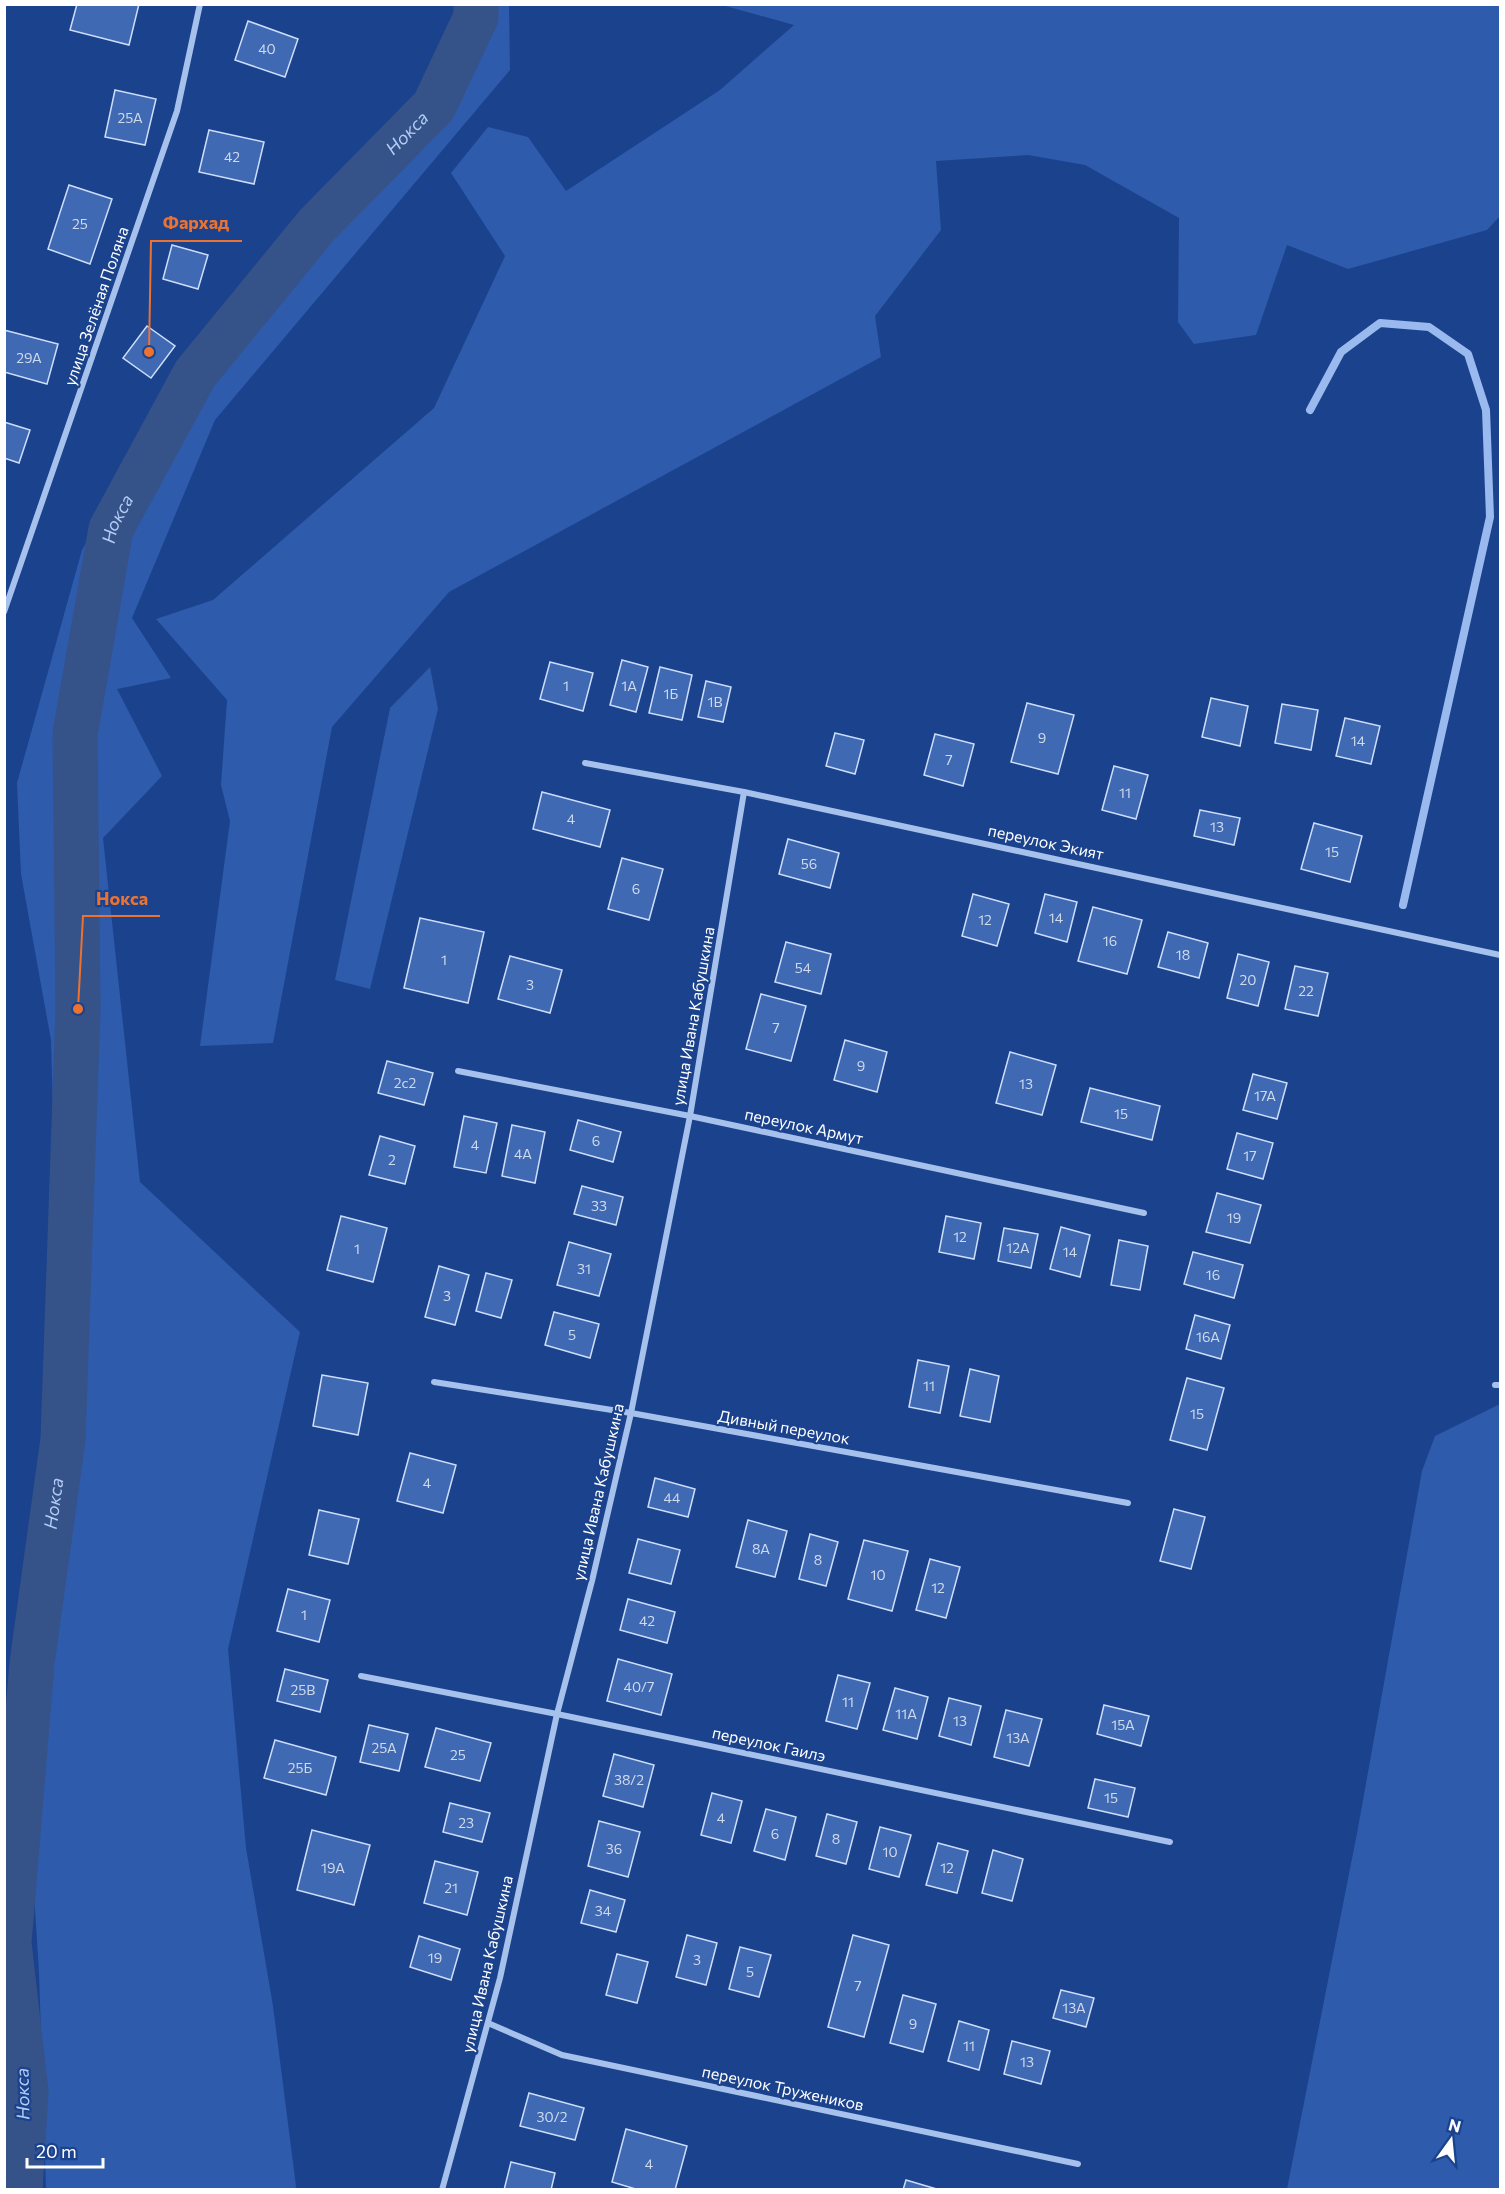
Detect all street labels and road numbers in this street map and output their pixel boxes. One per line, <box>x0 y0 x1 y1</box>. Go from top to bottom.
street label: улица Зелёная Поляна <box>59 224 132 388</box>
street label: переулок Экият <box>986 820 1106 863</box>
street label: улица Ивана Кабушкина <box>667 925 718 1107</box>
street label: переулок Армут <box>743 1104 866 1147</box>
street label: улица Ивана Кабушкина <box>568 1401 627 1582</box>
street label: Дивный переулок <box>717 1406 852 1448</box>
street label: переулок Гаилэ <box>711 1722 828 1765</box>
street label: улица Ивана Кабушкина <box>457 1873 516 2054</box>
street label: переулок Тружеников <box>700 2061 866 2114</box>

